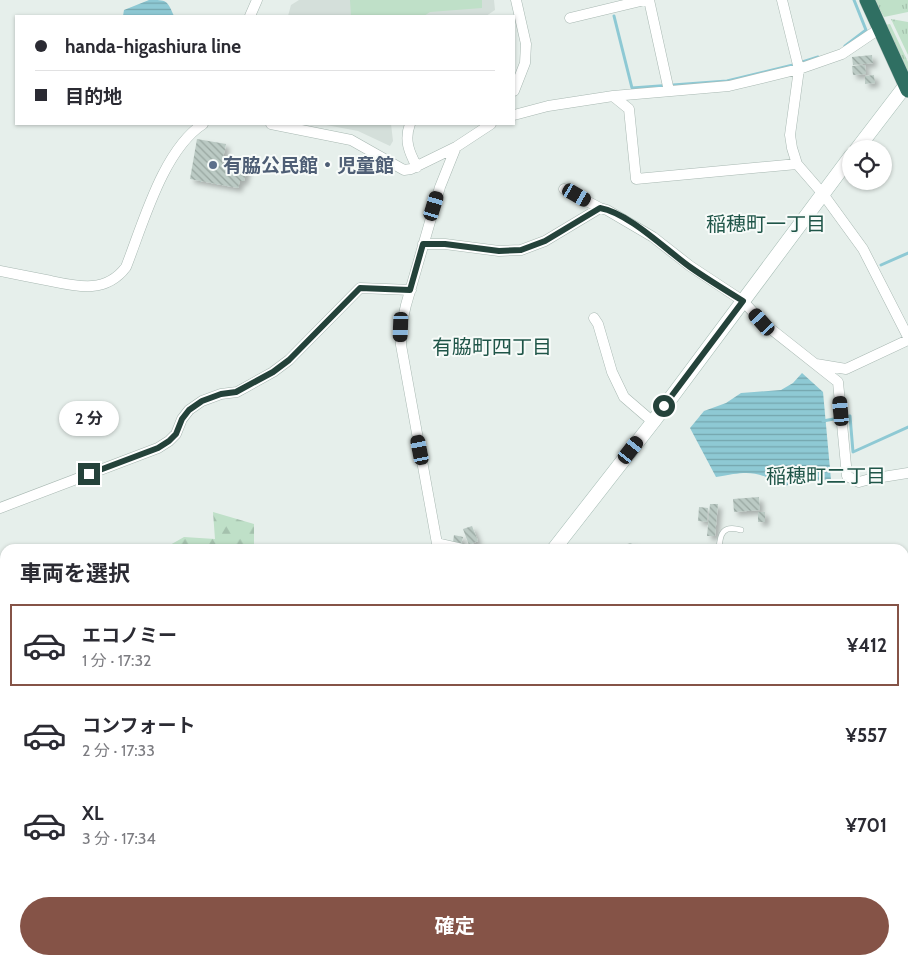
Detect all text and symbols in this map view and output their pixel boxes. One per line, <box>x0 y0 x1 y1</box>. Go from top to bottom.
text: handa-higashiura line <box>65 35 241 58</box>
text: 目的地 <box>65 85 122 108</box>
map controls <box>842 140 892 190</box>
button: locate <box>842 140 892 190</box>
place label: 有脇公民館・児童館 <box>223 154 394 177</box>
marker: 有脇公民館・児童館 <box>207 159 219 171</box>
car <box>560 181 593 209</box>
car <box>422 189 445 223</box>
district label: 稲穂町一丁目 <box>706 212 826 236</box>
car <box>746 306 777 338</box>
car <box>392 312 409 342</box>
district label: 有脇町四丁目 <box>432 335 552 359</box>
route start <box>653 395 675 417</box>
car <box>832 395 849 427</box>
callout: 2 分 <box>59 402 119 436</box>
text: 2 分 <box>75 409 103 428</box>
car <box>409 434 430 466</box>
car <box>615 434 646 466</box>
route end <box>78 463 100 485</box>
district label: 稲穂町二丁目 <box>766 464 886 488</box>
text: 車両を選択 <box>20 560 130 587</box>
icon: car <box>22 623 67 668</box>
text: エコノミー <box>82 624 177 647</box>
text: ¥412 <box>847 634 887 657</box>
text: 1 分 · 17:32 <box>82 651 151 670</box>
icon: car <box>22 713 67 758</box>
text: コンフォート <box>82 714 195 737</box>
text: ¥557 <box>845 724 887 747</box>
text: 2 分 · 17:33 <box>82 741 155 760</box>
text: XL <box>82 802 103 825</box>
icon: car <box>22 803 67 848</box>
text: ¥701 <box>846 814 887 837</box>
text: 3 分 · 17:34 <box>82 829 156 848</box>
button: 確定 <box>20 897 889 955</box>

